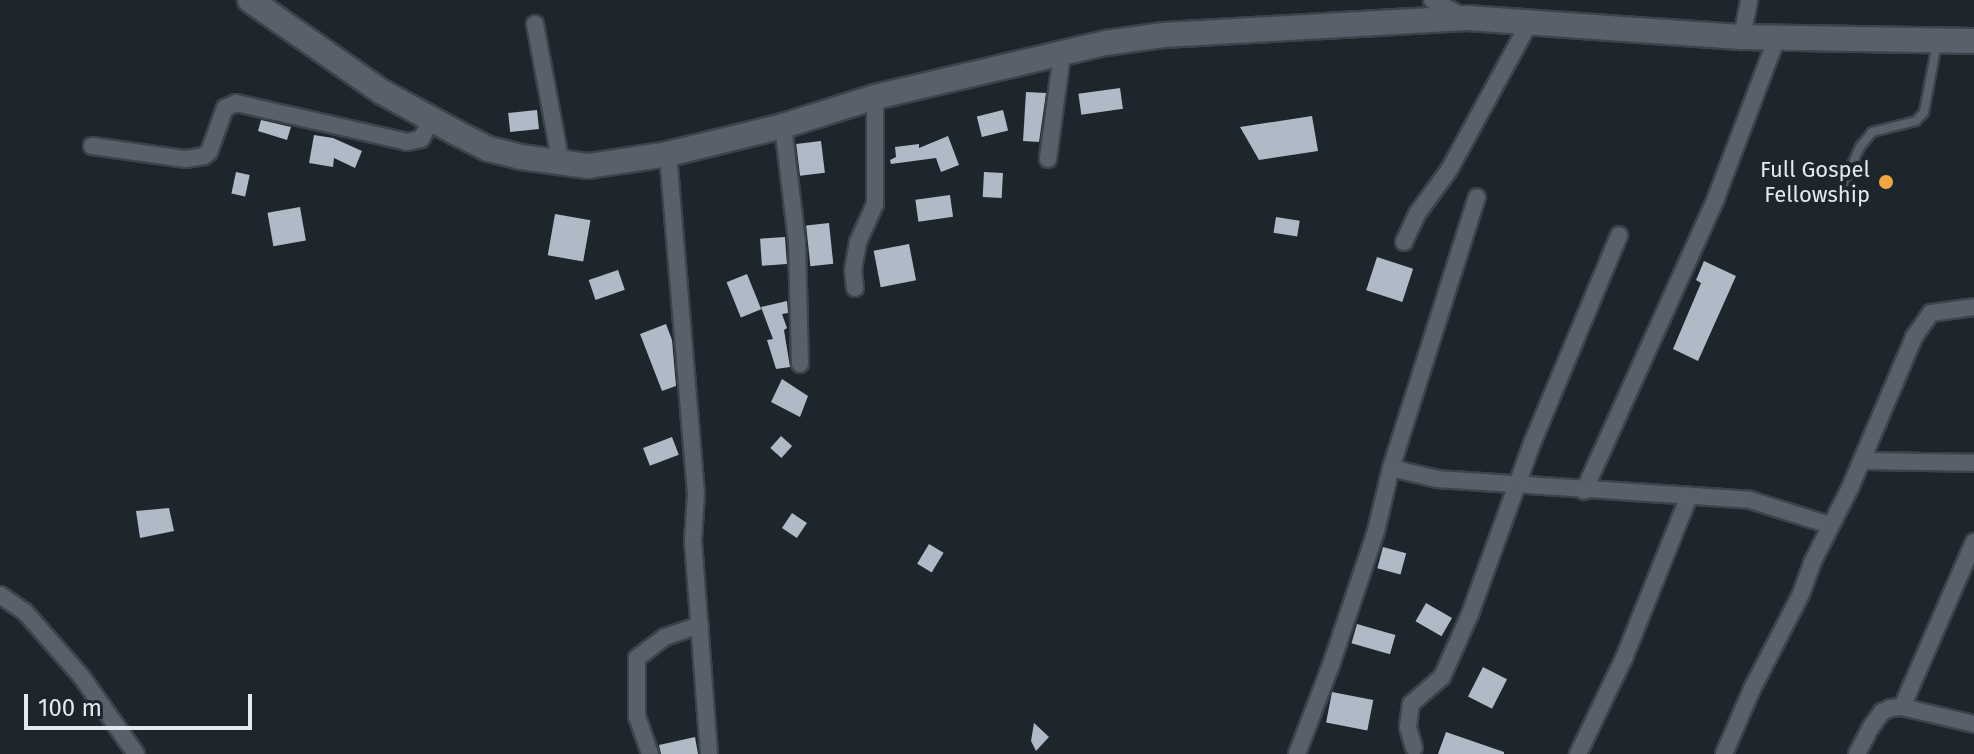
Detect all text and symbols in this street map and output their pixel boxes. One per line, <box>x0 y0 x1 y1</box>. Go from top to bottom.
place label: Full Gospel Fellowship <box>1760 156 1870 208</box>
marker: Full Gospel Fellowship <box>1877 173 1895 191</box>
scale bar <box>28 678 256 728</box>
text: 100 m <box>38 694 102 722</box>

